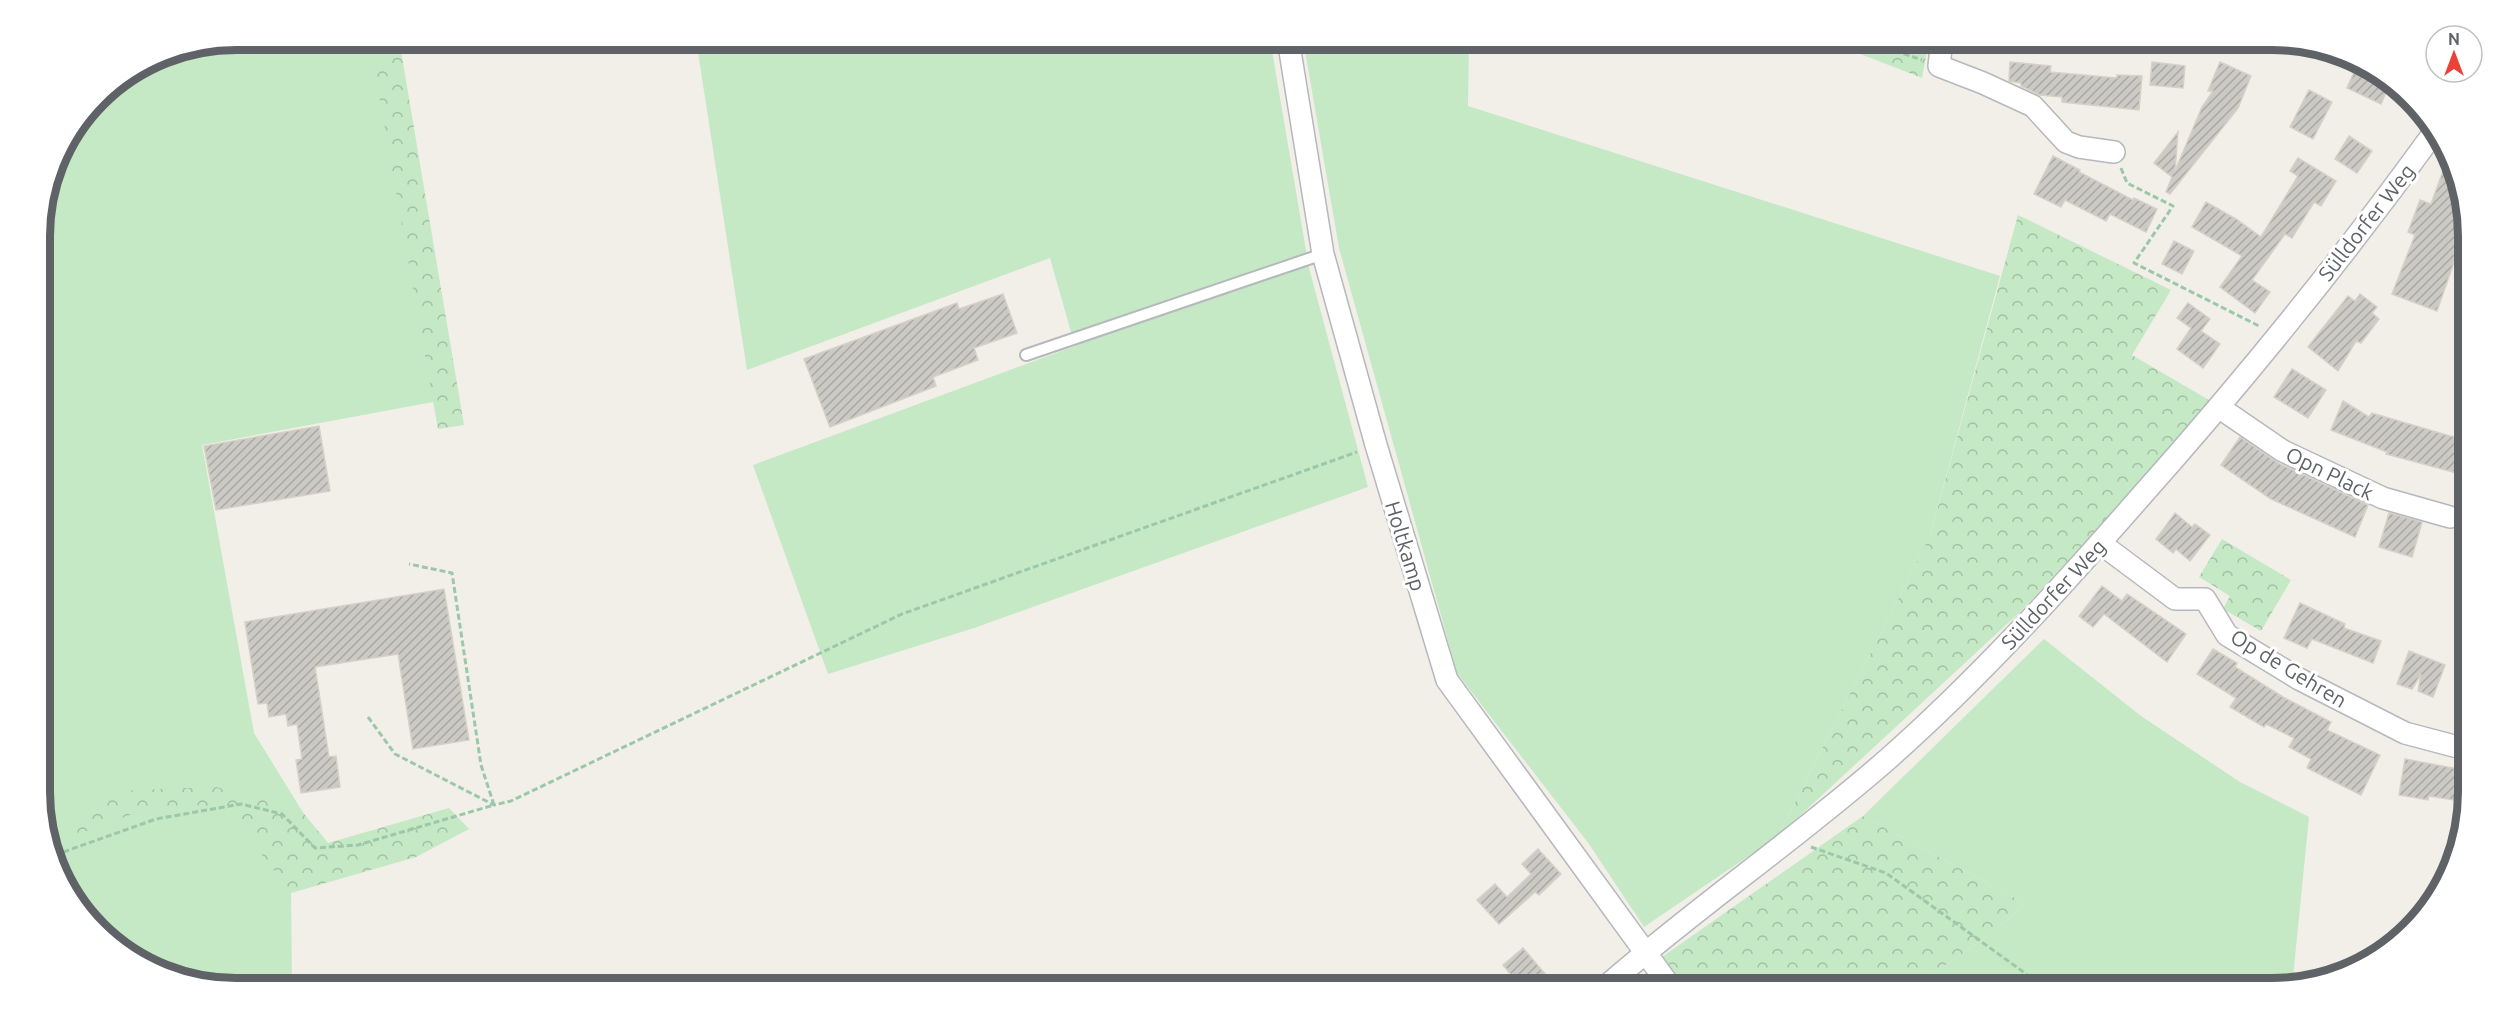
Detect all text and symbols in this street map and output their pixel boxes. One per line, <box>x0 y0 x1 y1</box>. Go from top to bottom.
north arrow <box>2424 24 2484 84</box>
text: N <box>2448 30 2460 48</box>
street label: Sülldorfer Weg <box>2313 159 2419 285</box>
street label: Opn Plack <box>2282 441 2378 505</box>
street label: Holtkamp <box>1381 498 1431 594</box>
street label: Sülldorfer Weg <box>1996 534 2110 654</box>
street label: Op de Gehren <box>2227 624 2351 712</box>

